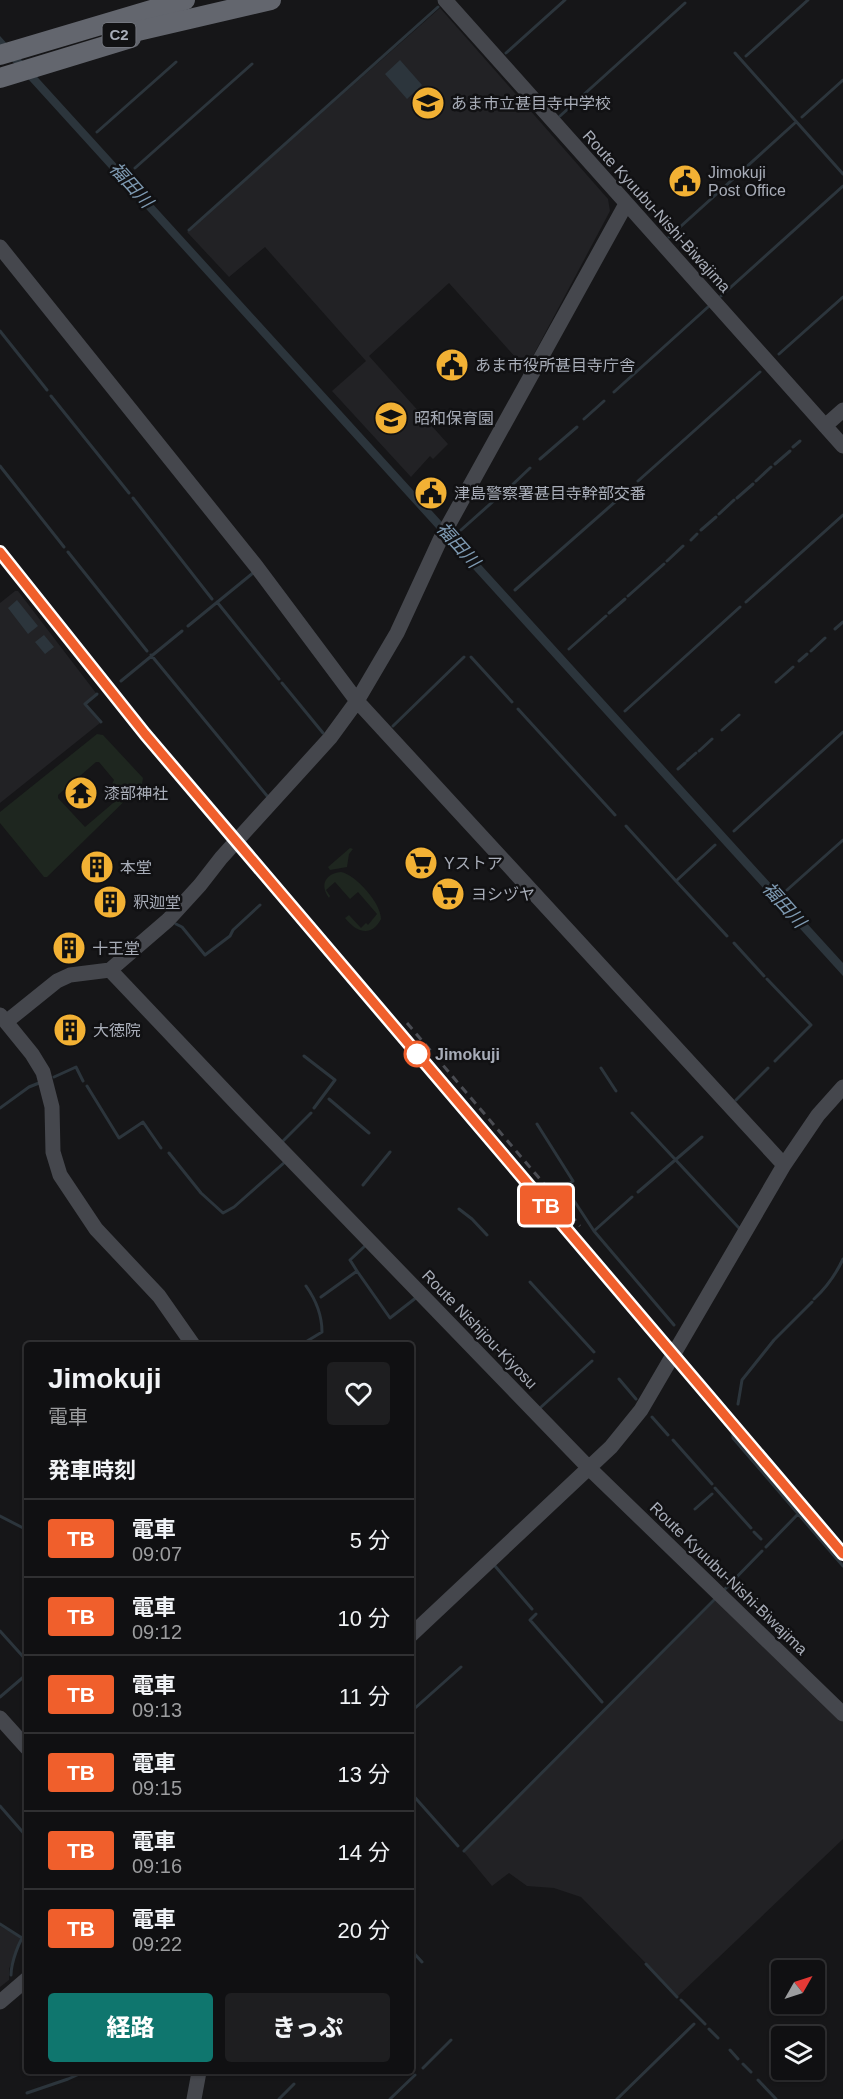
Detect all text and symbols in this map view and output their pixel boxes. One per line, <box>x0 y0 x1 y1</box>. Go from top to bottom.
road number: C2 <box>102 23 136 47</box>
school or university icon: あま市立甚目寺中学校 <box>410 85 446 121</box>
place label: あま市立甚目寺中学校 <box>451 95 611 112</box>
street label: Route Kyuubu-Nishi-Biwajima <box>580 127 734 296</box>
water label: 福田川 <box>106 158 158 213</box>
public building icon: Jimokuji Post Office <box>667 163 703 199</box>
place label: Jimokuji Post Office <box>708 164 786 199</box>
public building icon: あま市役所甚目寺庁舎 <box>434 347 470 383</box>
place label: あま市役所甚目寺庁舎 <box>475 357 635 374</box>
school or university icon: 昭和保育園 <box>373 400 409 436</box>
place label: 昭和保育園 <box>414 410 494 427</box>
public building icon: 津島警察署甚目寺幹部交番 <box>413 475 449 511</box>
place label: 津島警察署甚目寺幹部交番 <box>454 485 646 502</box>
water label: 福田川 <box>433 518 485 573</box>
temple icon: 漆部神社 <box>63 775 99 811</box>
place label: 漆部神社 <box>104 785 168 802</box>
supermarket icon: Yストア <box>403 845 439 881</box>
building icon: 本堂 <box>79 849 115 885</box>
place label: Yストア <box>444 855 503 872</box>
place label: 本堂 <box>120 859 152 876</box>
supermarket icon: ヨシヅヤ <box>430 876 466 912</box>
water label: 福田川 <box>759 878 811 933</box>
building icon: 釈迦堂 <box>92 884 128 920</box>
place label: ヨシヅヤ <box>471 886 535 903</box>
place label: 釈迦堂 <box>133 894 181 911</box>
building icon: 十王堂 <box>51 930 87 966</box>
place label: 十王堂 <box>92 940 140 957</box>
building icon: 大徳院 <box>52 1012 88 1048</box>
place label: 大徳院 <box>93 1022 141 1039</box>
marker: Jimokuji <box>404 1041 430 1067</box>
place label: Jimokuji <box>435 1046 500 1063</box>
line badge: TB <box>519 1186 573 1224</box>
text: TB <box>532 1194 560 1217</box>
street label: Route Nishijou-Kiyosu <box>419 1267 540 1392</box>
button: heart <box>327 1362 390 1425</box>
text: Jimokuji <box>48 1363 162 1394</box>
text: 電車 <box>48 1406 88 1428</box>
text: 発車時刻 <box>48 1458 136 1483</box>
street label: Route Kyuubu-Nishi-Biwajima <box>647 1499 811 1658</box>
text: 電車 <box>132 1517 176 1542</box>
text: TB <box>67 1527 95 1550</box>
text: 5 分 <box>350 1528 390 1553</box>
text: 09:07 <box>132 1543 182 1565</box>
text: 電車 <box>132 1595 176 1620</box>
text: TB <box>67 1605 95 1628</box>
text: 10 分 <box>337 1606 390 1631</box>
text: 09:12 <box>132 1621 182 1643</box>
text: 電車 <box>132 1673 176 1698</box>
text: TB <box>67 1683 95 1706</box>
text: 11 分 <box>339 1684 390 1709</box>
text: 09:13 <box>132 1699 182 1721</box>
text: 電車 <box>132 1751 176 1776</box>
text: TB <box>67 1761 95 1784</box>
text: 13 分 <box>337 1762 390 1787</box>
text: 09:15 <box>132 1777 182 1799</box>
text: 電車 <box>132 1829 176 1854</box>
text: TB <box>67 1839 95 1862</box>
text: 14 分 <box>337 1840 390 1865</box>
text: 09:16 <box>132 1855 182 1877</box>
text: 電車 <box>132 1907 176 1932</box>
text: TB <box>67 1917 95 1940</box>
text: 20 分 <box>337 1918 390 1943</box>
text: 09:22 <box>132 1933 182 1955</box>
north arrow <box>771 1960 825 2014</box>
map controls <box>771 1960 825 2080</box>
button: 経路 <box>48 1993 213 2062</box>
button: きっぷ <box>225 1993 390 2062</box>
button: layers <box>771 2026 825 2080</box>

